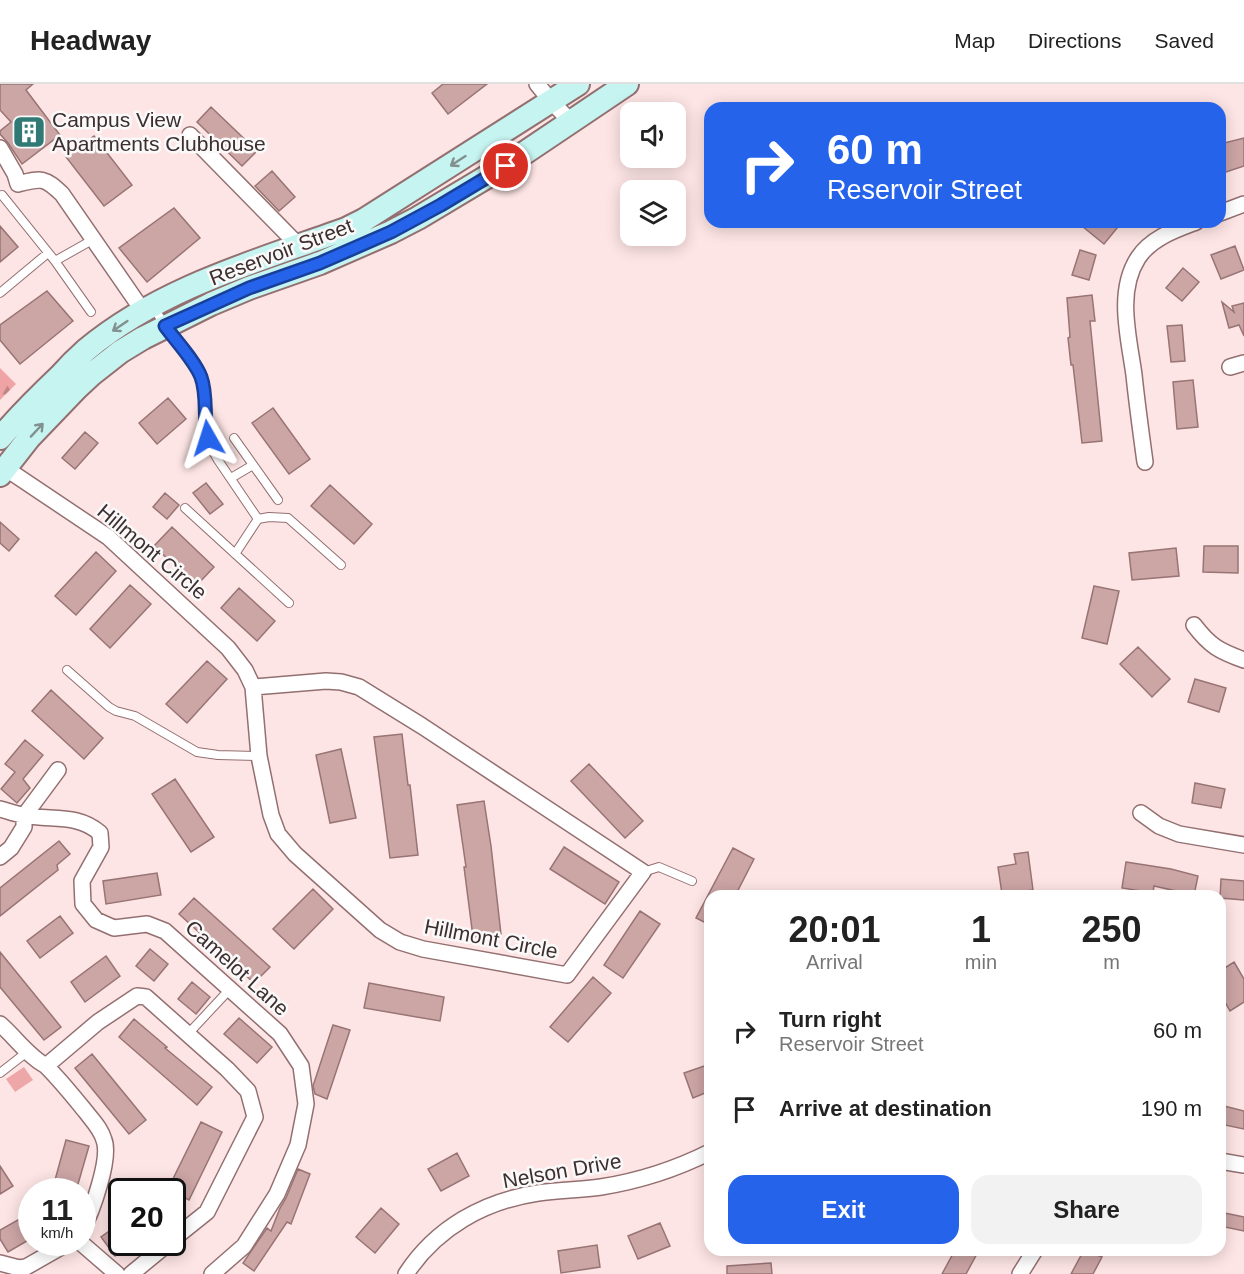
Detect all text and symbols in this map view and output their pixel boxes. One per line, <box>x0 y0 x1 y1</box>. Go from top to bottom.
text: Headway <box>30 25 151 56</box>
text: Map <box>954 29 995 52</box>
text: Directions <box>1028 29 1121 52</box>
text: Saved <box>1154 29 1214 52</box>
map controls <box>620 102 686 246</box>
button: sound <box>620 102 686 168</box>
place label: Campus View Apartments Clubhouse <box>52 108 266 155</box>
building icon: Campus View Apartments Clubhouse <box>11 114 47 150</box>
icon: right <box>728 126 806 204</box>
text: 60 m <box>827 126 923 173</box>
pin <box>480 140 531 191</box>
icon: arrive <box>489 149 522 182</box>
one-way arrow <box>450 155 467 167</box>
text: Reservoir Street <box>827 175 1022 205</box>
button: layers <box>620 180 686 246</box>
street label: Reservoir Street <box>206 214 356 289</box>
one-way arrow <box>111 320 128 333</box>
position arrow <box>176 406 240 470</box>
one-way arrow <box>30 423 44 438</box>
street label: Hillmont Circle <box>93 499 212 604</box>
text: 20:01 <box>788 909 880 950</box>
text: 1 <box>971 909 991 950</box>
text: 250 <box>1081 909 1142 950</box>
street label: Hillmont Circle <box>422 914 560 963</box>
street label: Camelot Lane <box>181 915 294 1020</box>
text: Arrival <box>806 951 863 973</box>
text: min <box>965 951 997 973</box>
text: m <box>1103 951 1120 973</box>
text: Turn right <box>779 1007 881 1032</box>
icon: right <box>728 1015 761 1048</box>
text: 60 m <box>1153 1018 1202 1043</box>
text: Reservoir Street <box>779 1033 924 1055</box>
icon: arrive <box>728 1093 761 1126</box>
text: Arrive at destination <box>779 1096 992 1121</box>
text: 190 m <box>1141 1096 1202 1121</box>
street label: Nelson Drive <box>501 1149 623 1192</box>
button: Exit <box>728 1175 959 1244</box>
button: Share <box>971 1175 1202 1244</box>
speed limit sign: 20 <box>108 1178 186 1256</box>
text: 11 <box>41 1193 73 1226</box>
text: km/h <box>41 1224 73 1241</box>

